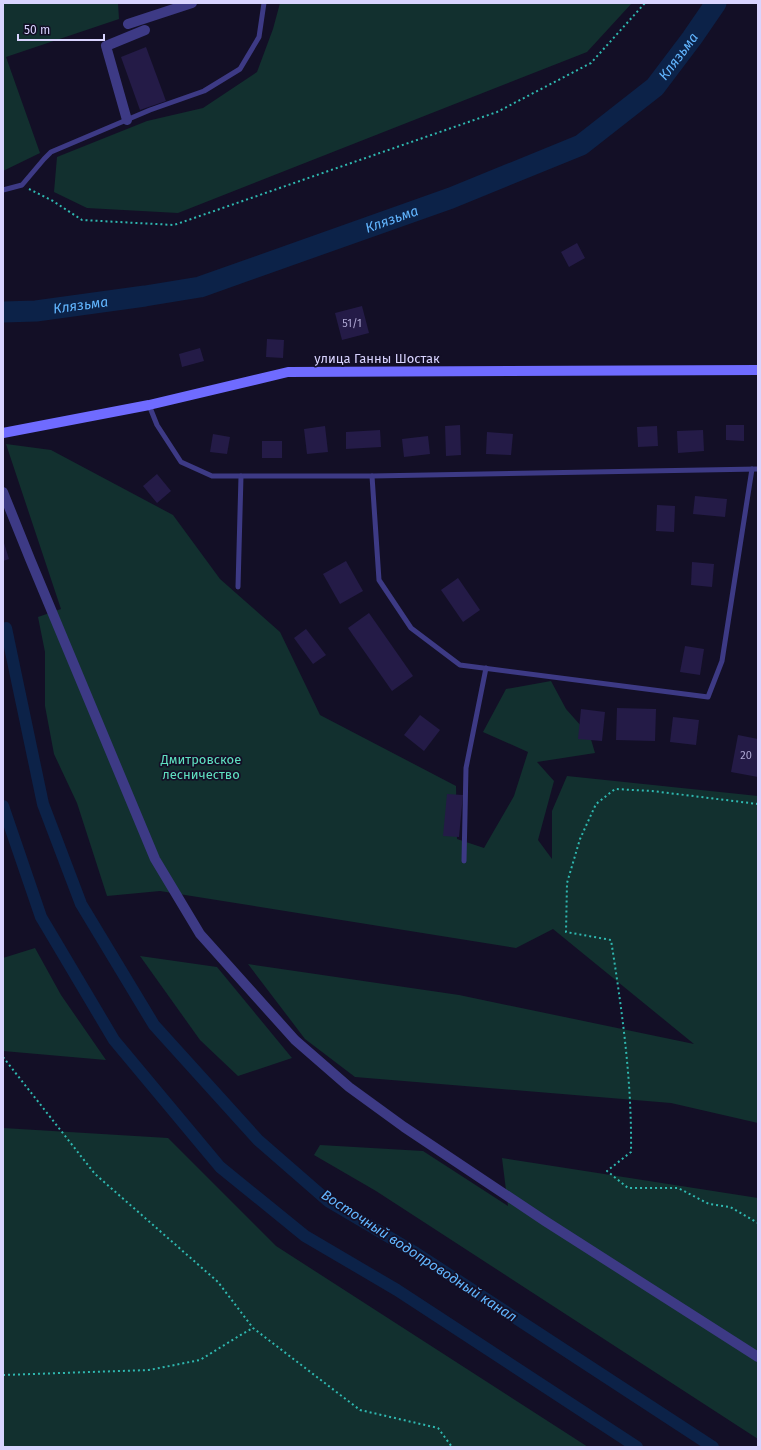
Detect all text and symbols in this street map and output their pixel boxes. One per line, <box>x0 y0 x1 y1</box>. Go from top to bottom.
scale bar <box>18 16 104 42</box>
text: 50 m <box>24 23 50 37</box>
water label: Клязьма <box>655 29 702 83</box>
water label: Клязьма <box>363 202 420 236</box>
water label: Клязьма <box>52 293 109 317</box>
house number: 51/1 <box>342 317 362 330</box>
street label: улица Ганны Шостак <box>314 351 440 366</box>
house number: 20 <box>740 749 752 762</box>
park label: Дмитровское лесничество <box>160 752 241 782</box>
water label: Восточный водопроводный канал <box>318 1186 520 1326</box>

